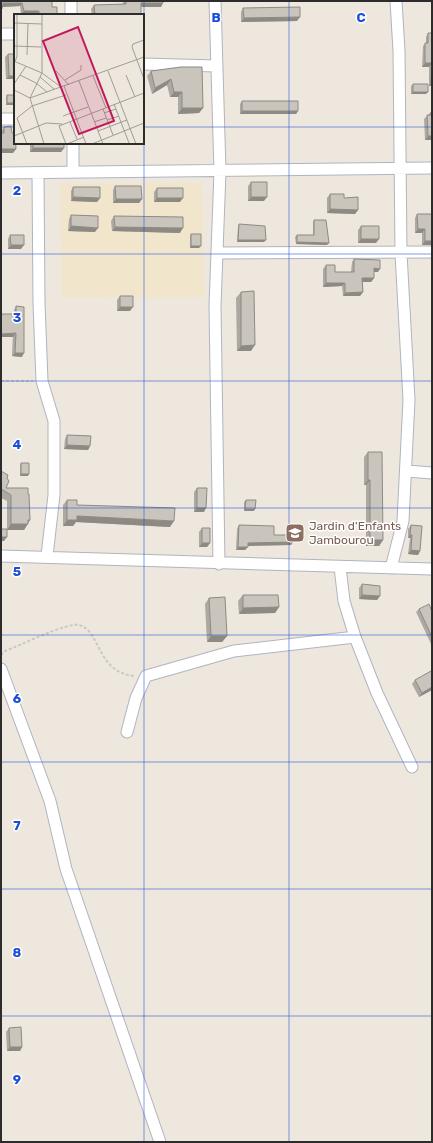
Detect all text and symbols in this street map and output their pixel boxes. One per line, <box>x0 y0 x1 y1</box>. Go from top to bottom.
text: B <box>211 10 221 25</box>
text: C <box>356 10 366 25</box>
inset map <box>14 14 144 144</box>
text: 2 <box>13 183 21 198</box>
text: 3 <box>13 310 22 325</box>
text: 4 <box>13 437 22 452</box>
place label: Jardin d'Enfants Jambourou <box>309 519 401 547</box>
school or university icon: Jardin d'Enfants Jambourou <box>284 522 306 544</box>
text: 5 <box>13 564 21 579</box>
text: 6 <box>13 691 22 706</box>
text: 7 <box>13 818 21 833</box>
text: 8 <box>13 945 22 960</box>
text: 9 <box>13 1072 21 1087</box>

